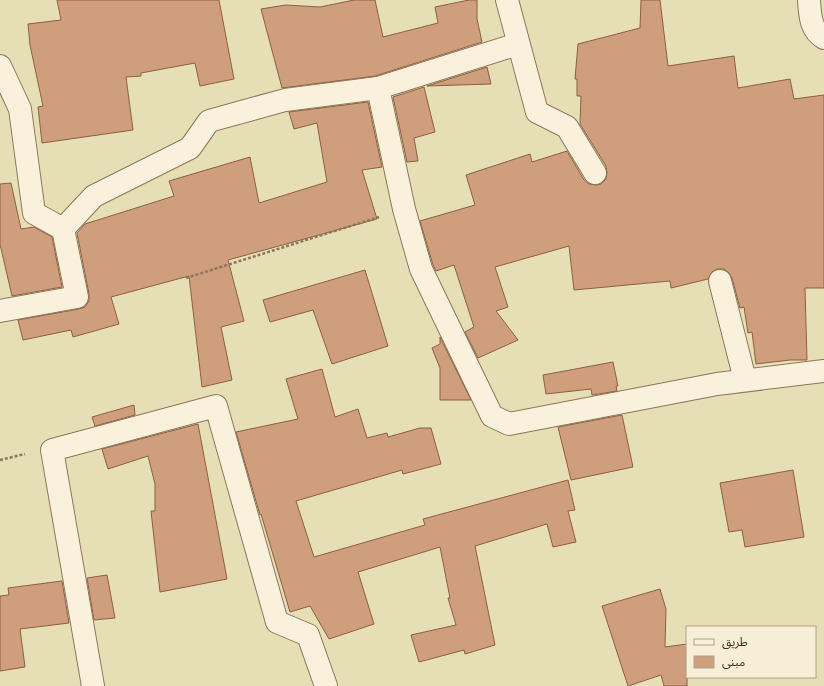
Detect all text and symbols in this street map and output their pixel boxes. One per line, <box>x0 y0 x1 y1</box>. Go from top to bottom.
legend <box>686 626 816 678</box>
text: طريق <box>722 635 748 650</box>
text: مبنى <box>722 655 745 669</box>

